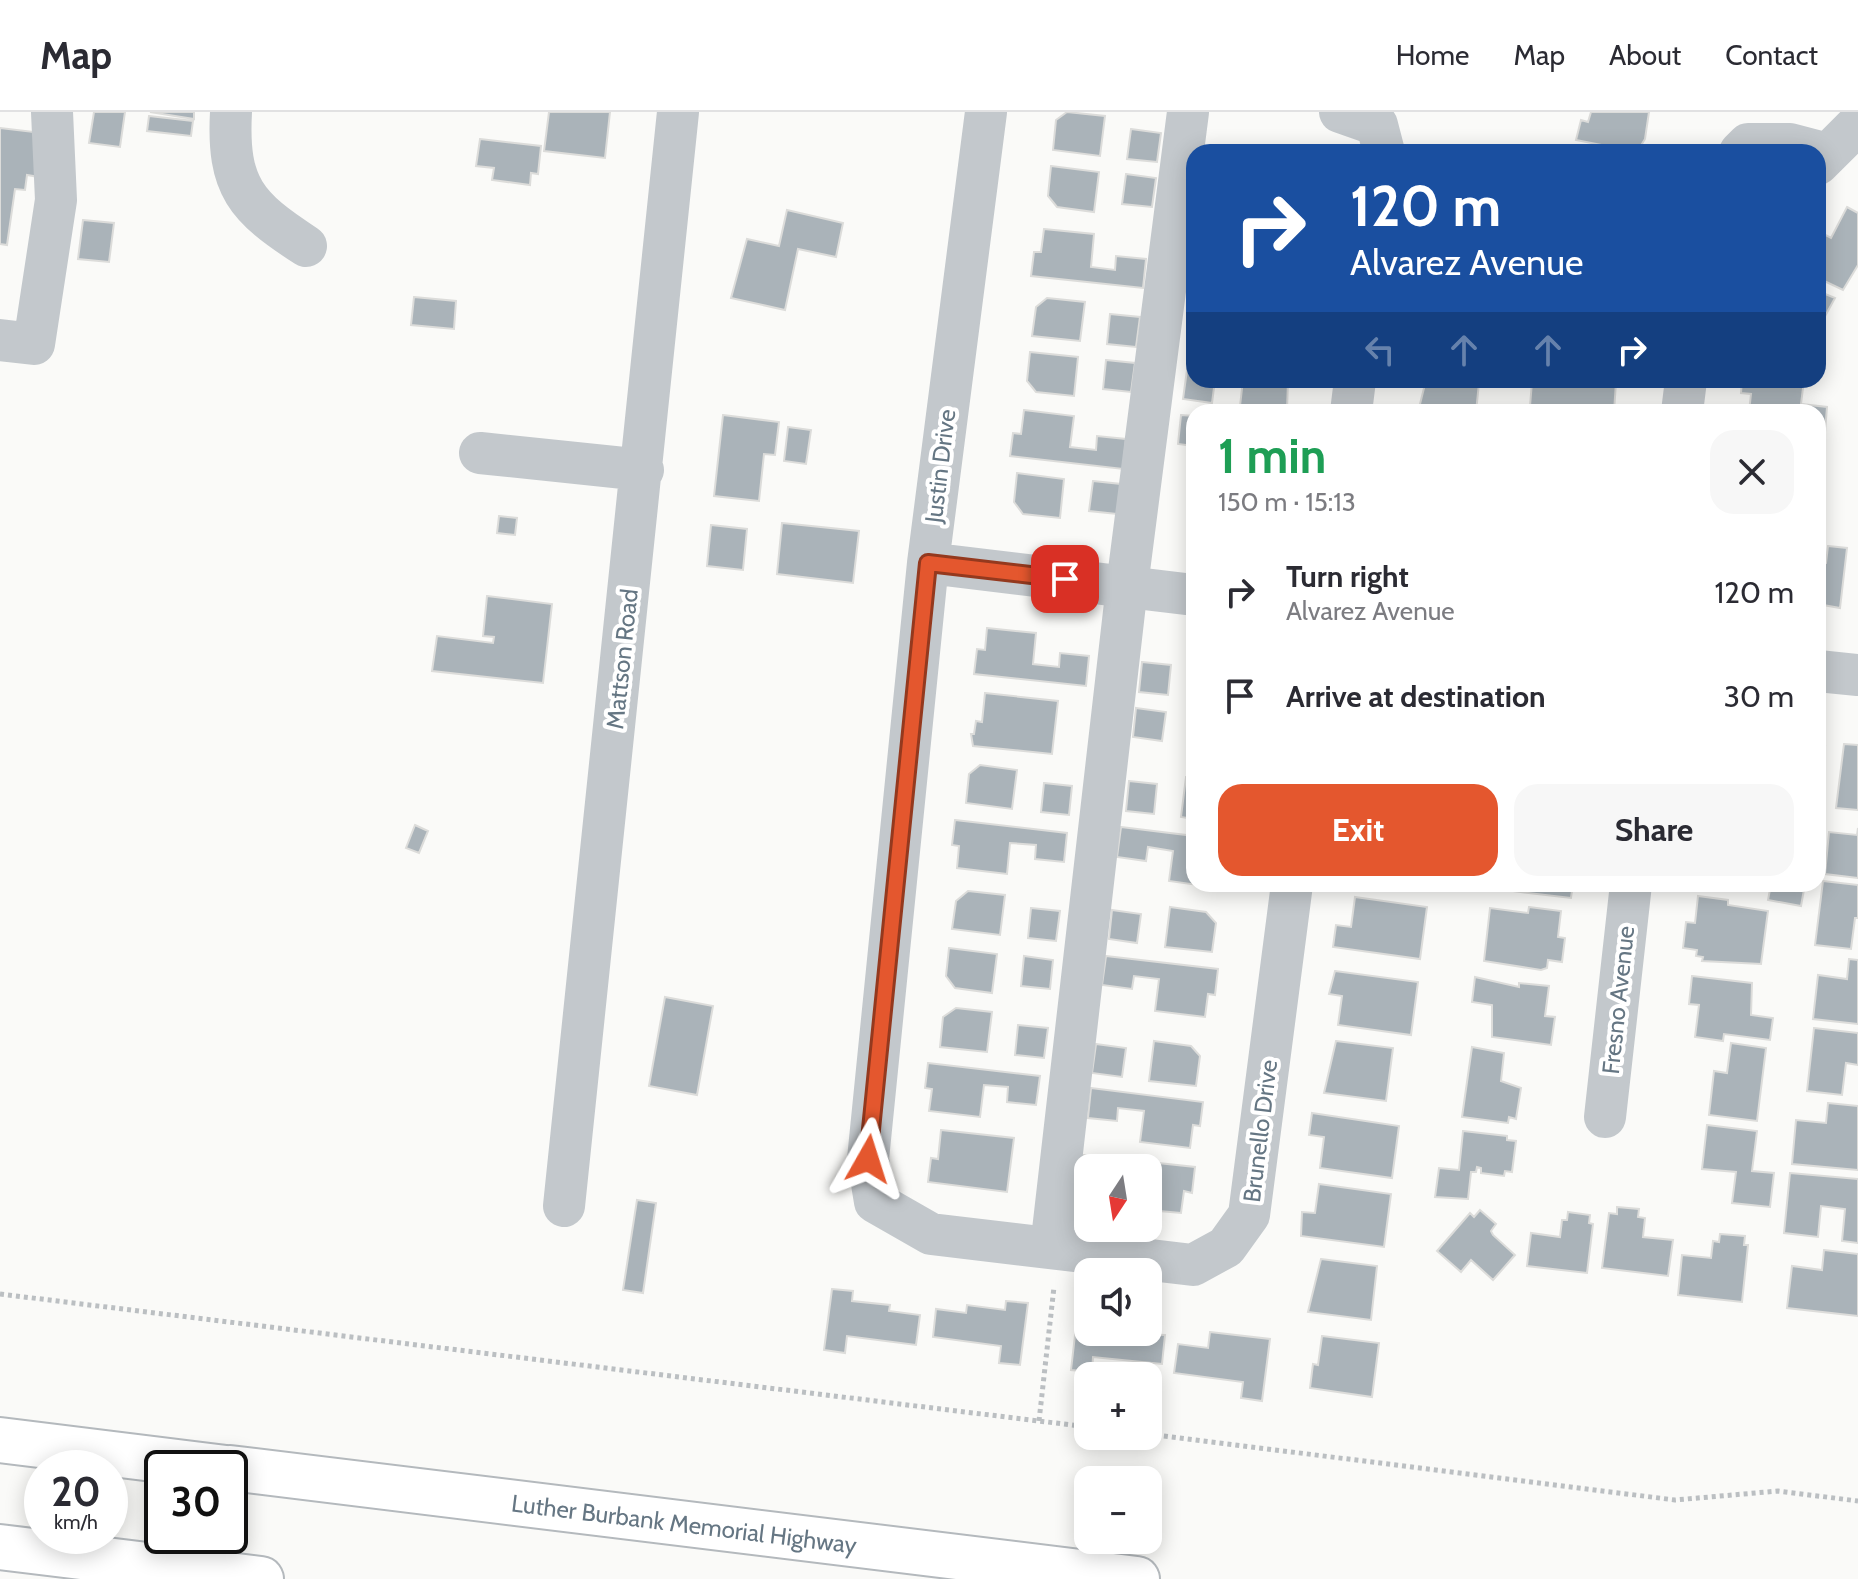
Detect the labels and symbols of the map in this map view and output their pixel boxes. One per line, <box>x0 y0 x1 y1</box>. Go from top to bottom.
street label: Justin Drive <box>919 408 961 525</box>
pin <box>1031 545 1099 613</box>
street label: Mattson Road <box>600 587 644 731</box>
street label: Fresno Avenue <box>1596 924 1640 1076</box>
street label: Brunello Drive <box>1237 1058 1283 1204</box>
position arrow <box>826 1117 910 1201</box>
north arrow <box>1074 1154 1162 1242</box>
speed limit sign: 30 <box>144 1450 248 1554</box>
street label: Luther Burbank Memorial Highway <box>510 1488 858 1560</box>

